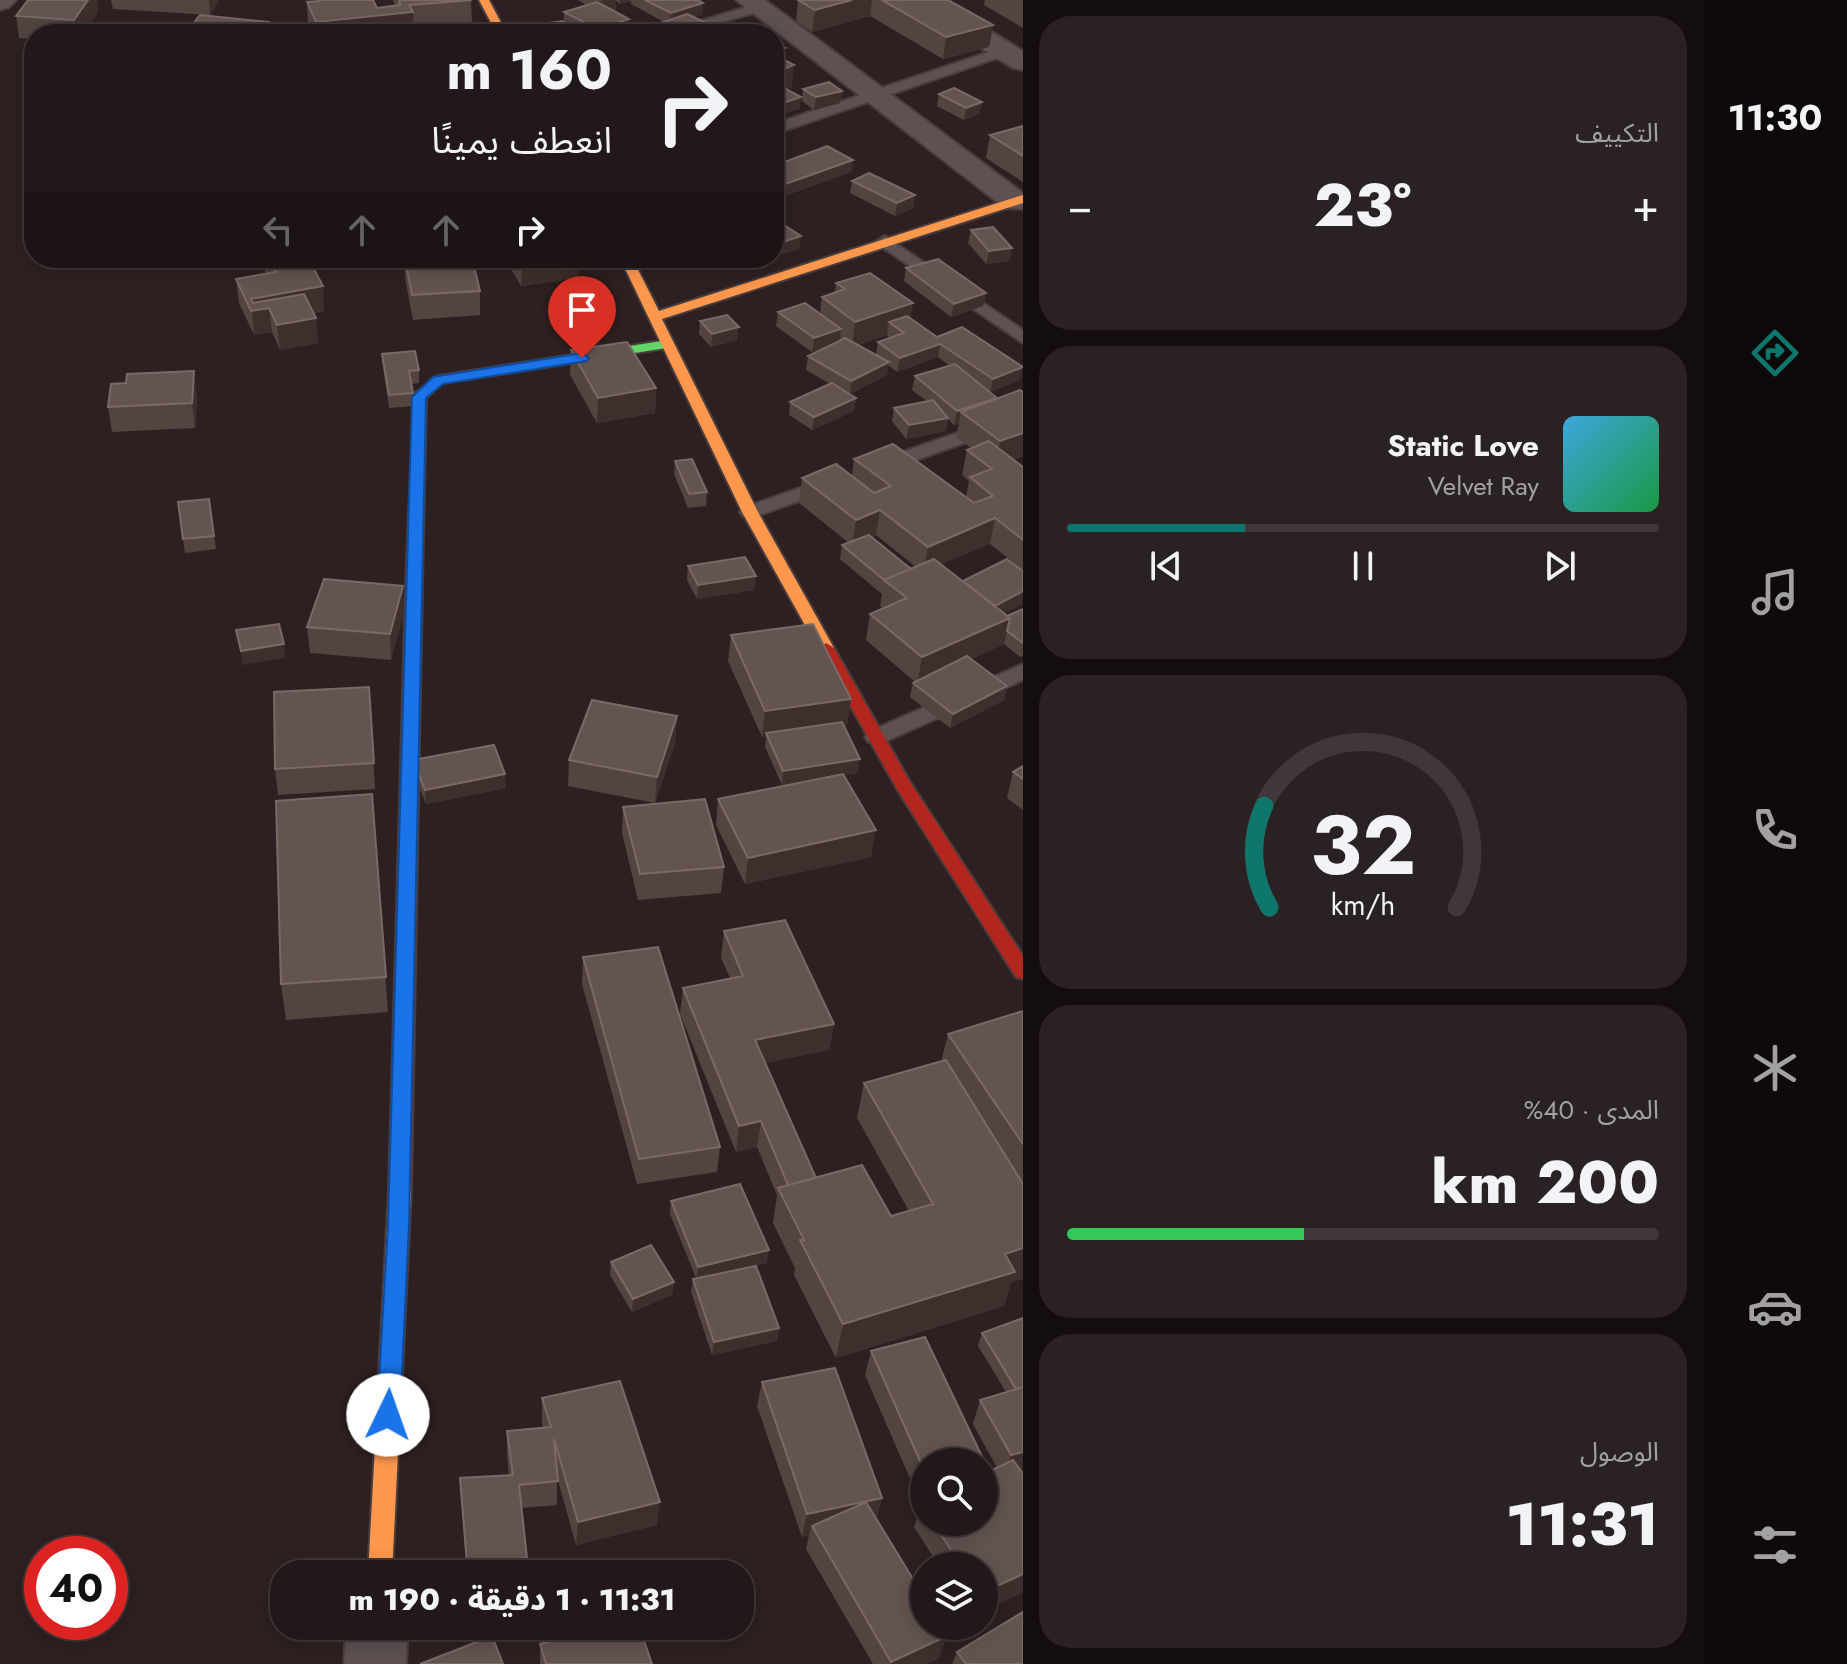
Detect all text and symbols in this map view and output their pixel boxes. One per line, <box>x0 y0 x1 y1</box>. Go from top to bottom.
text: 160 m <box>446 29 612 110</box>
icon: right <box>640 56 744 160</box>
text: 11:30 <box>1728 91 1822 143</box>
text: انعطف يمينًا <box>431 114 612 166</box>
text: التكييف <box>1575 114 1659 152</box>
text: 23° <box>1314 162 1411 249</box>
text: − <box>1067 174 1093 238</box>
text: + <box>1632 174 1659 238</box>
icon: left <box>256 208 300 252</box>
icon: ahead <box>340 208 384 252</box>
icon: ahead <box>424 208 468 252</box>
icon: right <box>508 208 552 252</box>
pin <box>548 276 616 358</box>
icon: arrive <box>560 288 604 332</box>
icon: directions <box>1747 325 1803 381</box>
text: Static Love <box>1387 424 1539 467</box>
text: Velvet Ray <box>1428 467 1539 505</box>
icon: previous <box>1144 544 1188 588</box>
icon: pause <box>1341 544 1385 588</box>
icon: next <box>1538 544 1582 588</box>
icon: music <box>1747 564 1803 620</box>
text: 32 <box>1310 785 1416 905</box>
icon: phone <box>1747 802 1803 858</box>
text: km/h <box>1331 884 1395 926</box>
icon: climate <box>1747 1040 1803 1096</box>
text: المدى · 40% <box>1524 1091 1659 1129</box>
text: 200 km <box>1431 1139 1659 1226</box>
icon: car <box>1747 1279 1803 1335</box>
position arrow <box>346 1373 430 1457</box>
text: الوصول <box>1580 1433 1659 1471</box>
map controls <box>910 1448 998 1640</box>
button: search <box>910 1448 998 1536</box>
text: 11:31 <box>1506 1481 1659 1568</box>
icon: filters <box>1747 1517 1803 1573</box>
speed limit sign: 40 <box>24 1536 128 1640</box>
button: layers <box>910 1552 998 1640</box>
text: 11:31 · 1 دقيقة · 190 m <box>349 1578 675 1621</box>

